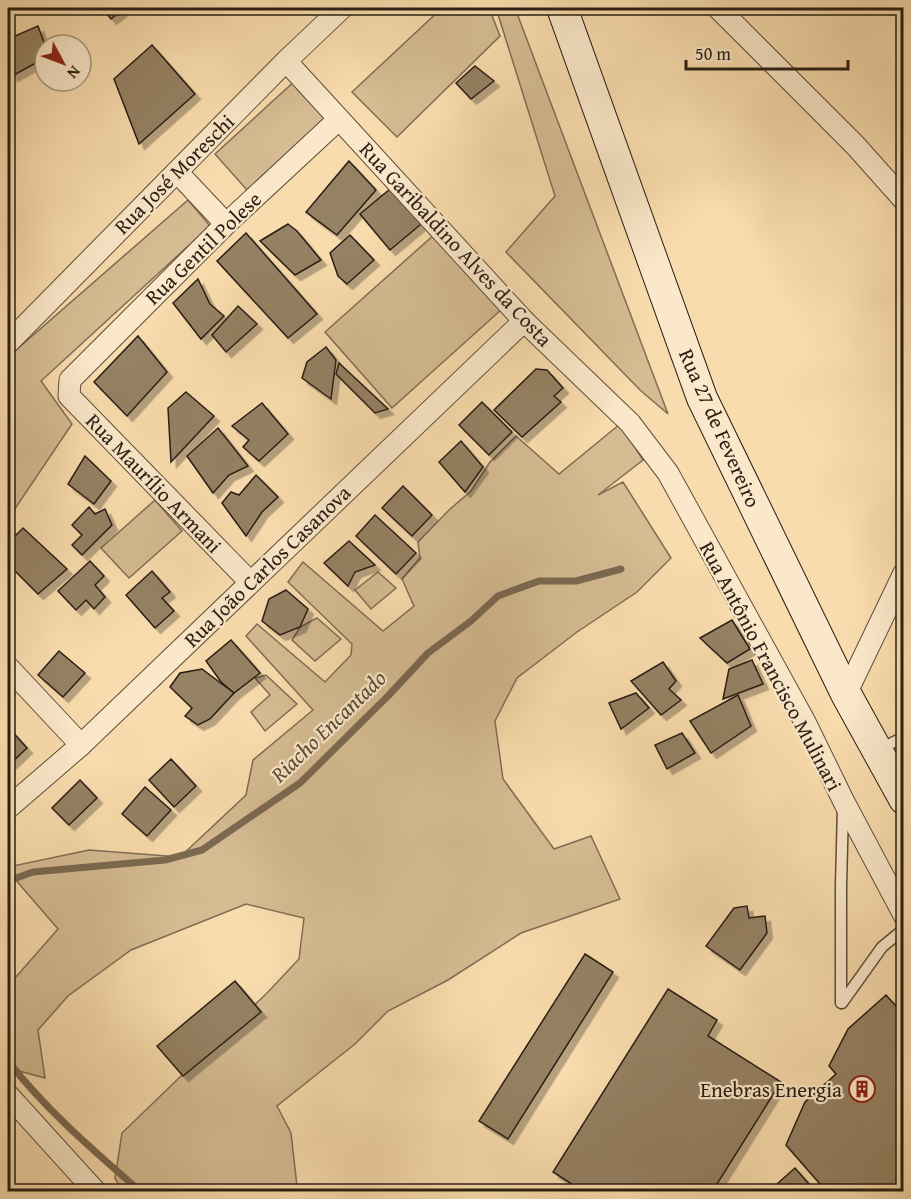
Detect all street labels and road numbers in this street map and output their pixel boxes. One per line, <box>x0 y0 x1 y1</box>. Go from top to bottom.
street label: Rua José Moreschi <box>107 107 241 241</box>
street label: Rua Garibaldino Alves da Costa <box>352 134 560 354</box>
street label: Rua Gentil Polese <box>138 184 268 312</box>
street label: Rua 27 de Fevereiro <box>671 344 769 512</box>
street label: Rua Maurílio Armani <box>79 406 229 560</box>
street label: Rua João Carlos Casanova <box>176 478 358 654</box>
street label: Rua Antônio Francisco Mulinari <box>692 536 850 797</box>

